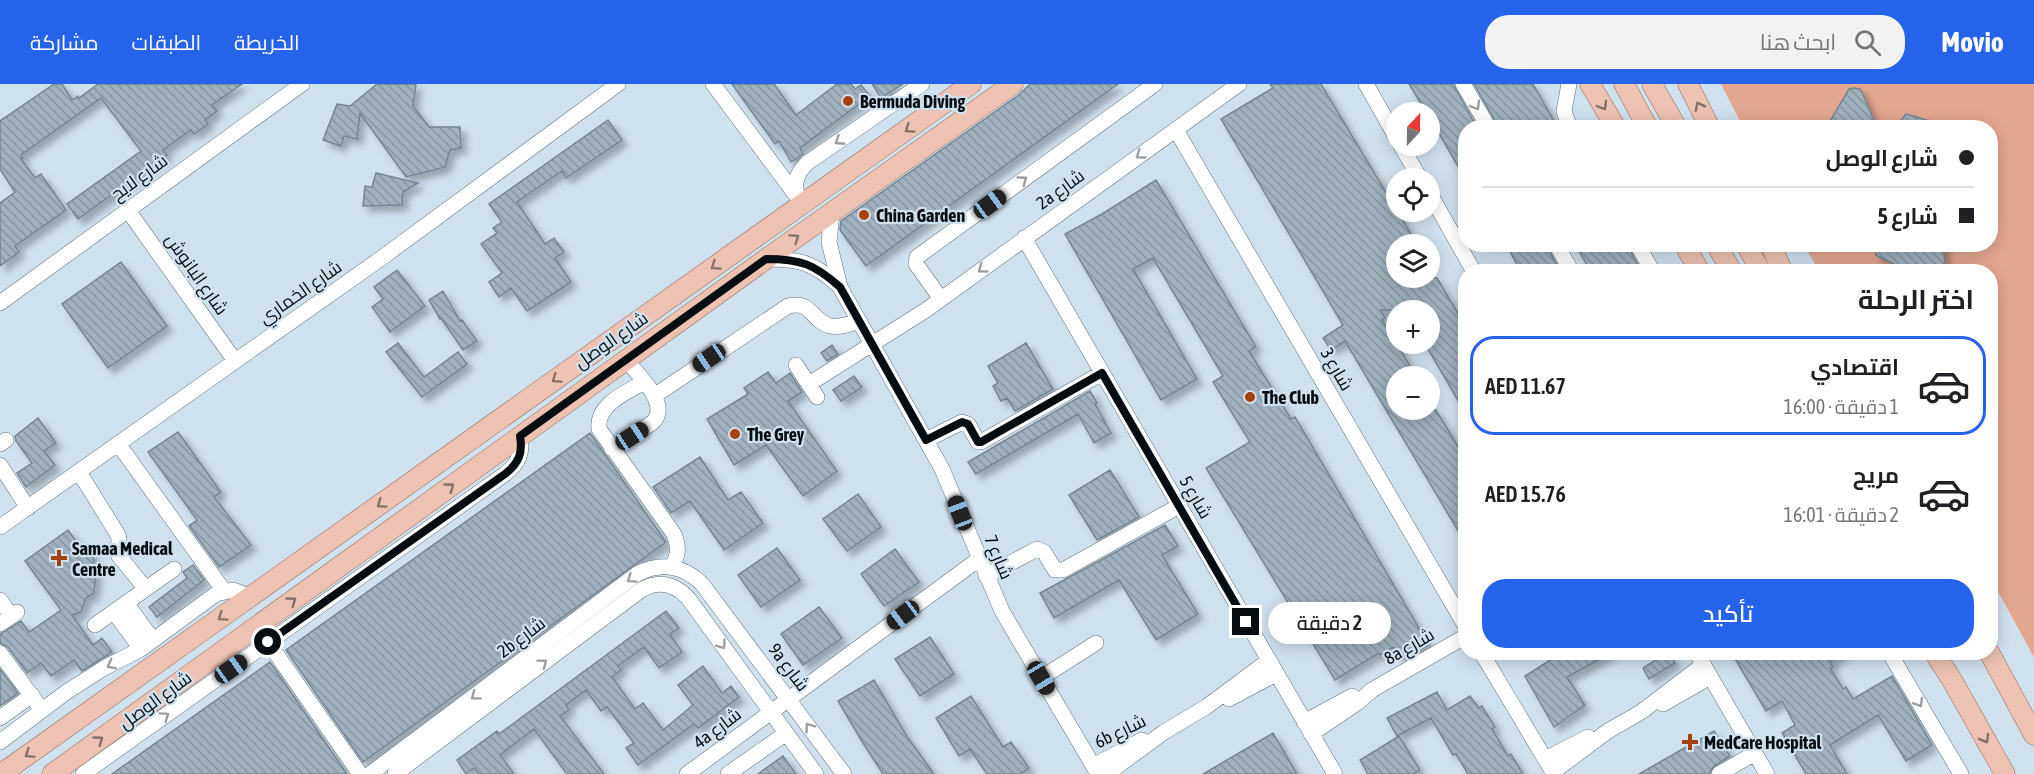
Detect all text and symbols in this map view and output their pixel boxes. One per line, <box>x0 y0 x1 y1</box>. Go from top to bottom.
search box <box>1485 15 1905 69</box>
icon: search <box>1851 26 1884 59</box>
text: Movio <box>1941 26 2004 58</box>
text: ابحث هنا <box>1760 29 1836 55</box>
text: مشاركة <box>30 30 99 54</box>
text: الطبقات <box>132 30 201 54</box>
text: الخريطة <box>234 30 300 54</box>
place label: Bermuda Diving <box>860 91 966 112</box>
marker: Bermuda Diving <box>841 94 855 108</box>
one-way arrow <box>1469 100 1480 110</box>
one-way arrow <box>1596 100 1607 110</box>
one-way arrow <box>1695 101 1706 112</box>
north arrow <box>1386 102 1440 156</box>
map controls <box>1386 102 1440 420</box>
one-way arrow <box>904 122 915 133</box>
one-way arrow <box>835 133 846 144</box>
text: شارع الوصل <box>1826 145 1938 171</box>
one-way arrow <box>1136 148 1147 159</box>
street label: شارع لايح <box>107 149 173 206</box>
street label: 2a شارع <box>1032 165 1089 215</box>
button: locate <box>1386 168 1440 222</box>
one-way arrow <box>1017 176 1028 187</box>
car <box>970 186 1010 222</box>
text: شارع 5 <box>1878 203 1938 229</box>
place label: China Garden <box>876 205 965 226</box>
marker: China Garden <box>857 208 871 222</box>
street label: شارع البانوش <box>160 229 233 320</box>
one-way arrow <box>789 234 800 245</box>
button: layers <box>1386 234 1440 288</box>
street label: شارع الخماري <box>255 256 348 331</box>
one-way arrow <box>711 259 722 270</box>
one-way arrow <box>978 262 989 273</box>
text: اختر الرحلة <box>1858 284 1974 315</box>
button: + <box>1386 300 1440 354</box>
street label: شارع الوصل <box>570 307 653 375</box>
car <box>689 340 729 376</box>
street label: شارع 3 <box>1315 344 1358 395</box>
text: اقتصادي <box>1810 354 1899 380</box>
icon: car <box>1917 359 1971 413</box>
button: − <box>1386 366 1440 420</box>
one-way arrow <box>552 372 563 383</box>
text: AED 11.67 <box>1485 373 1566 399</box>
place label: The Club <box>1262 387 1319 408</box>
marker: The Club <box>1243 390 1257 404</box>
text: 1 دقيقة · 16:00 <box>1784 395 1899 418</box>
car <box>612 419 652 453</box>
place label: The Grey <box>747 424 805 445</box>
marker: The Grey <box>728 427 742 441</box>
text: مريح <box>1853 462 1899 488</box>
icon: car <box>1917 467 1971 521</box>
street label: شارع 5 <box>1174 472 1217 523</box>
text: AED 15.76 <box>1485 481 1566 507</box>
one-way arrow <box>443 483 454 494</box>
car <box>945 493 975 533</box>
one-way arrow <box>377 497 388 508</box>
text: 2 دقيقة · 16:01 <box>1784 503 1899 526</box>
street label: شارع 7 <box>979 532 1018 583</box>
place label: Samaa Medical Centre <box>72 538 173 580</box>
marker: Samaa Medical Centre <box>50 549 68 567</box>
one-way arrow <box>626 572 637 583</box>
button: تأكيد <box>1482 579 1974 648</box>
one-way arrow <box>285 597 296 608</box>
car <box>883 597 923 633</box>
callout: 2 دقيقة <box>1267 601 1390 643</box>
route end <box>1232 608 1259 635</box>
one-way arrow <box>218 610 229 621</box>
text: 2 دقيقة <box>1297 611 1362 634</box>
street label: 2b شارع <box>493 612 550 663</box>
street label: 8a شارع <box>1380 623 1439 670</box>
route start <box>254 628 281 655</box>
one-way arrow <box>715 639 726 650</box>
street label: 9a شارع <box>763 639 814 696</box>
car <box>211 651 251 687</box>
one-way arrow <box>107 658 118 669</box>
car <box>1024 658 1058 698</box>
one-way arrow <box>536 660 547 671</box>
street label: شارع الوصل <box>114 667 197 735</box>
one-way arrow <box>470 689 481 700</box>
one-way arrow <box>1911 697 1923 707</box>
street label: 4a شارع <box>689 703 746 754</box>
street label: 6b شارع <box>1091 710 1150 754</box>
one-way arrow <box>158 712 169 723</box>
one-way arrow <box>805 722 816 733</box>
place label: MedCare Hospital <box>1704 732 1822 753</box>
marker: MedCare Hospital <box>1681 733 1699 751</box>
one-way arrow <box>1978 733 1989 743</box>
one-way arrow <box>93 736 104 747</box>
one-way arrow <box>25 747 36 758</box>

